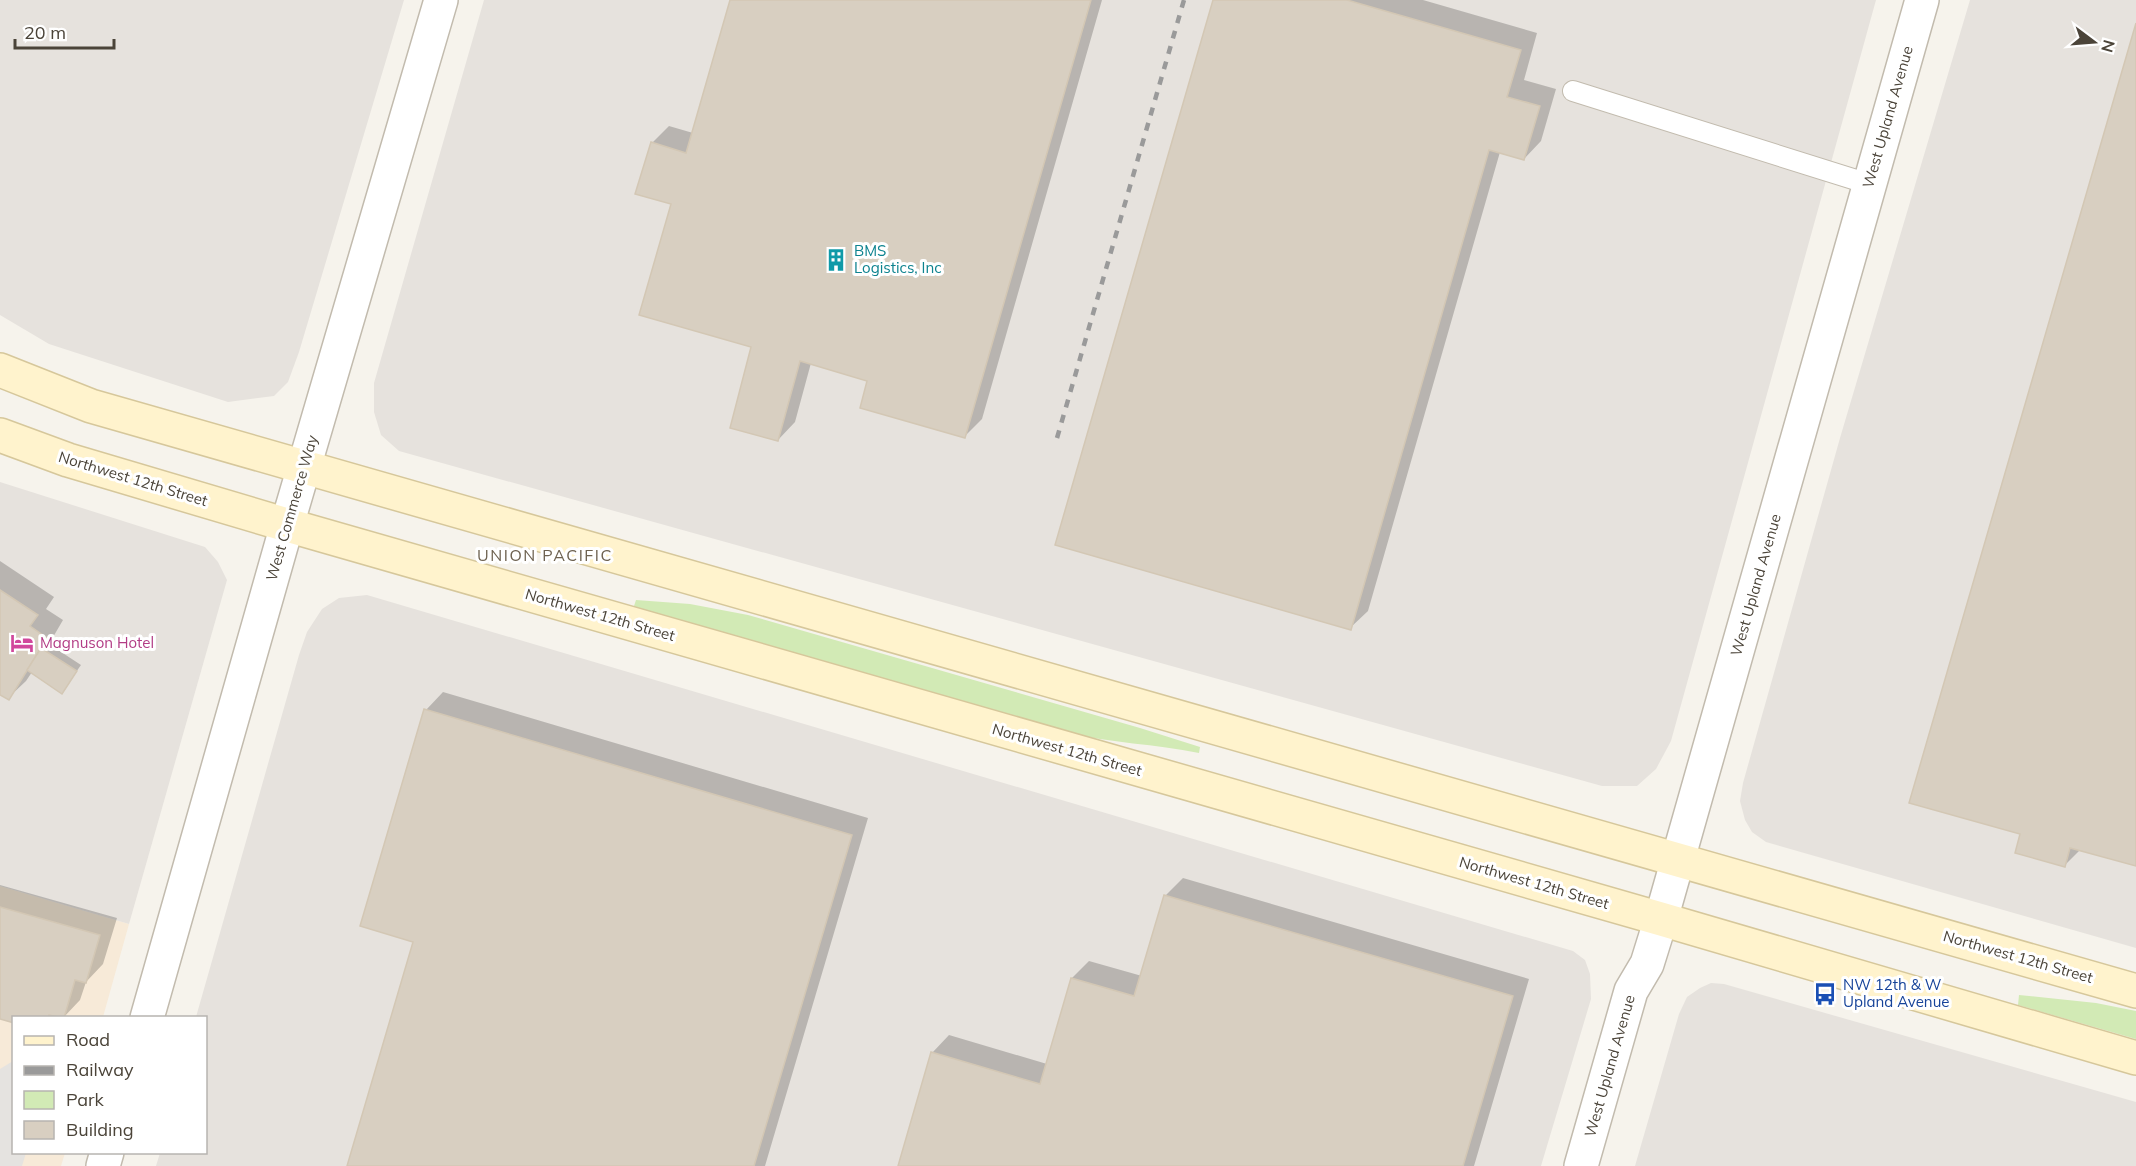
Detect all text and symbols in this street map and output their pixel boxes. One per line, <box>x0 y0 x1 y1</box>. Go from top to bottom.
scale bar <box>15 12 114 50</box>
north arrow <box>2064 12 2124 72</box>
text: 20 m <box>24 21 66 44</box>
text: N <box>2097 38 2120 55</box>
street label: West Upland Avenue <box>1858 44 1917 190</box>
place label: BMS Logistics, Inc <box>854 241 942 277</box>
building icon: BMS Logistics, Inc <box>823 247 849 273</box>
street label: West Commerce Way <box>262 433 321 583</box>
street label: Northwest 12th Street <box>56 447 210 510</box>
street label: West Upland Avenue <box>1726 512 1785 658</box>
district label: UNION PACIFIC <box>477 545 613 565</box>
street label: Northwest 12th Street <box>523 584 677 645</box>
hotel icon: Magnuson Hotel <box>9 630 35 656</box>
place label: Magnuson Hotel <box>40 633 154 652</box>
street label: Northwest 12th Street <box>990 719 1144 780</box>
street label: Northwest 12th Street <box>1457 852 1611 913</box>
street label: Northwest 12th Street <box>1941 926 2095 987</box>
place label: NW 12th & W Upland Avenue <box>1843 975 1949 1011</box>
bus stop icon: NW 12th & W Upland Avenue <box>1812 981 1838 1007</box>
street label: West Upland Avenue <box>1580 993 1639 1139</box>
legend <box>12 1016 207 1154</box>
text: Road <box>66 1028 110 1051</box>
text: Railway <box>66 1058 134 1081</box>
text: Park <box>66 1088 105 1111</box>
text: Building <box>66 1118 134 1141</box>

